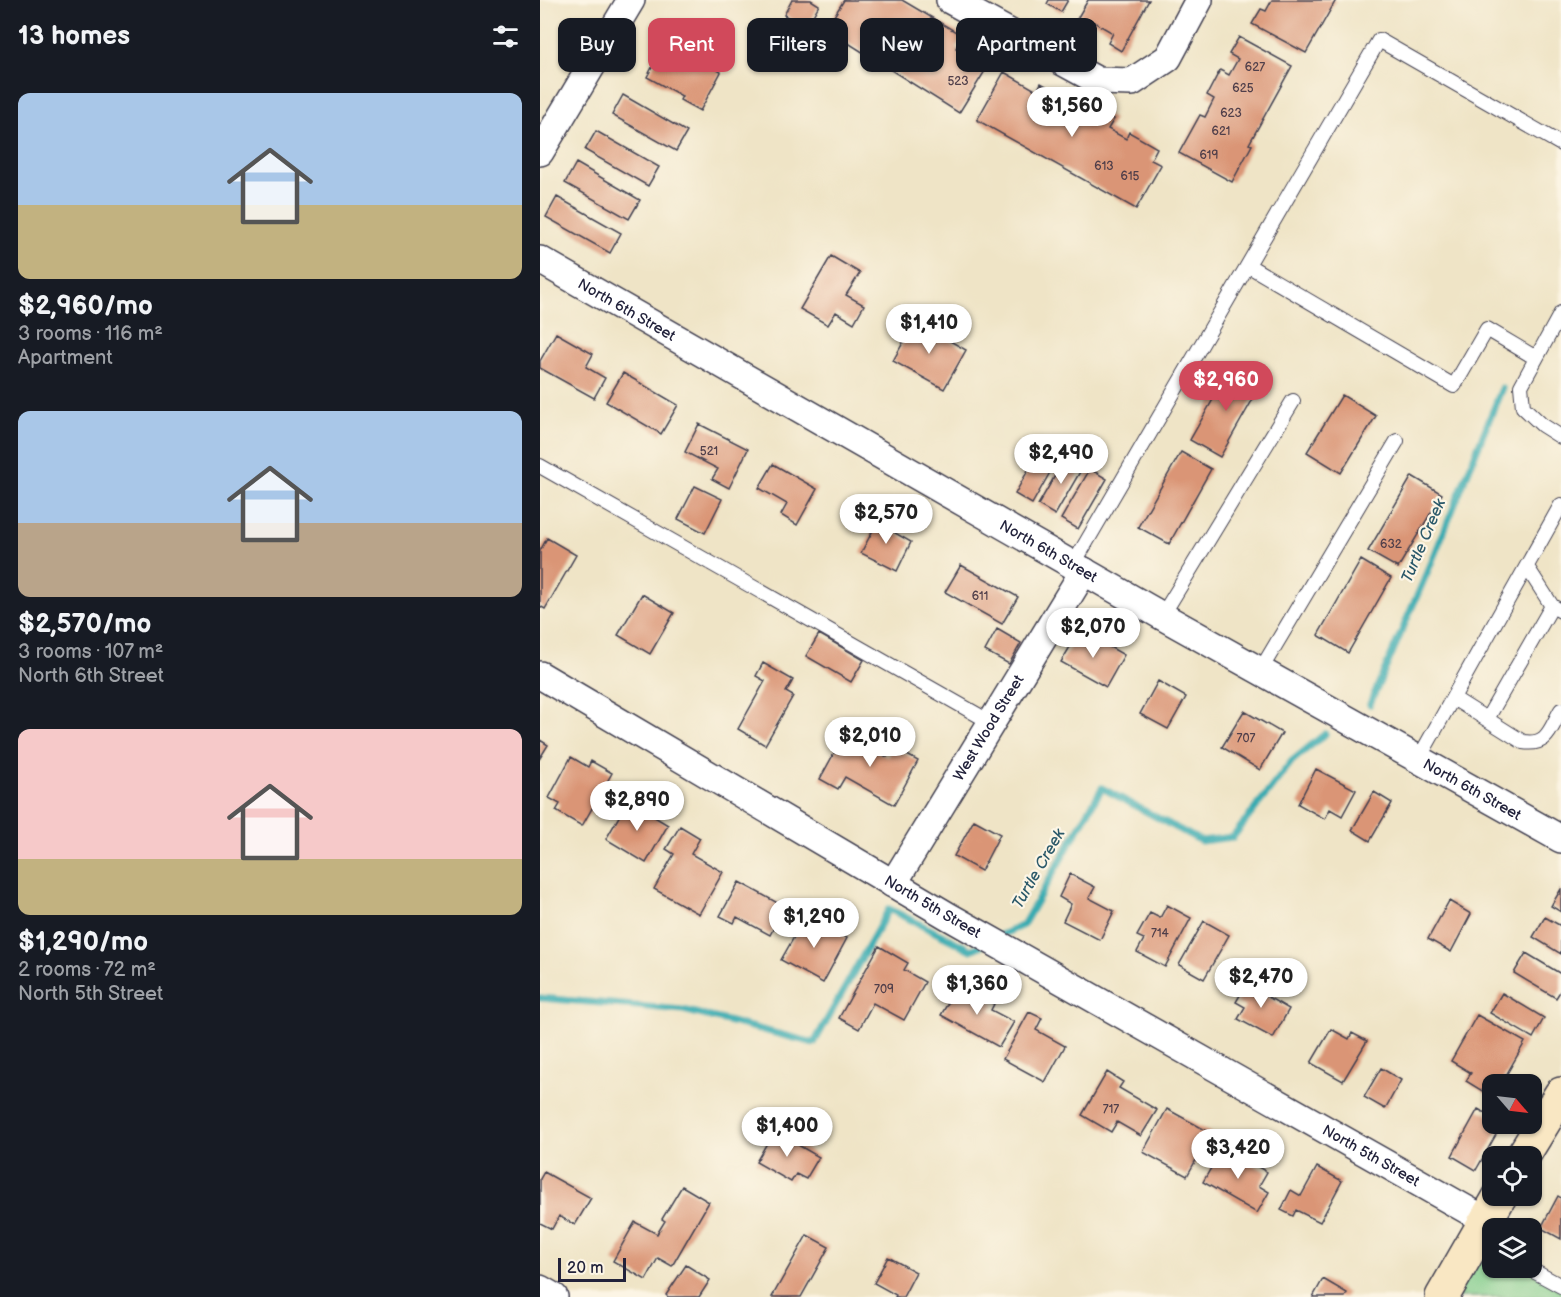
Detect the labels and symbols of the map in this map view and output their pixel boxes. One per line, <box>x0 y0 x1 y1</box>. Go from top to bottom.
house number: 627 <box>1245 60 1265 75</box>
house number: 523 <box>947 74 969 89</box>
house number: 625 <box>1232 81 1254 96</box>
pin: $1,560 <box>1023 87 1121 138</box>
house number: 623 <box>1220 106 1242 121</box>
house number: 621 <box>1212 124 1230 139</box>
house number: 619 <box>1200 148 1219 163</box>
house number: 613 <box>1094 159 1114 174</box>
house number: 615 <box>1121 169 1140 184</box>
street label: North 6th Street <box>575 274 679 345</box>
pin: $1,410 <box>880 304 978 355</box>
pin: $2,960 <box>1177 361 1275 412</box>
pin: $2,490 <box>1012 434 1110 485</box>
house number: 521 <box>700 444 718 459</box>
pin: $2,570 <box>837 494 935 545</box>
water label: Turtle Creek <box>1398 495 1451 586</box>
street label: North 6th Street <box>996 516 1101 587</box>
house number: 632 <box>1380 537 1402 552</box>
house number: 611 <box>972 589 988 604</box>
pin: $2,070 <box>1044 608 1142 659</box>
street label: West Wood Street <box>949 671 1028 784</box>
pin: $2,010 <box>821 717 919 768</box>
house number: 707 <box>1237 731 1256 746</box>
street label: North 6th Street <box>1420 754 1525 825</box>
pin: $2,890 <box>588 781 686 832</box>
water label: Turtle Creek <box>1009 825 1070 912</box>
street label: North 5th Street <box>881 871 985 942</box>
pin: $1,290 <box>765 898 863 949</box>
house number: 714 <box>1151 926 1170 941</box>
pin: $2,470 <box>1212 958 1310 1009</box>
pin: $1,360 <box>928 965 1026 1016</box>
house number: 709 <box>874 982 894 997</box>
north arrow <box>1482 1074 1542 1134</box>
house number: 717 <box>1103 1102 1119 1117</box>
pin: $1,400 <box>738 1107 836 1158</box>
street label: North 5th Street <box>1319 1120 1423 1191</box>
pin: $3,420 <box>1189 1129 1287 1180</box>
scale bar <box>558 1255 626 1282</box>

